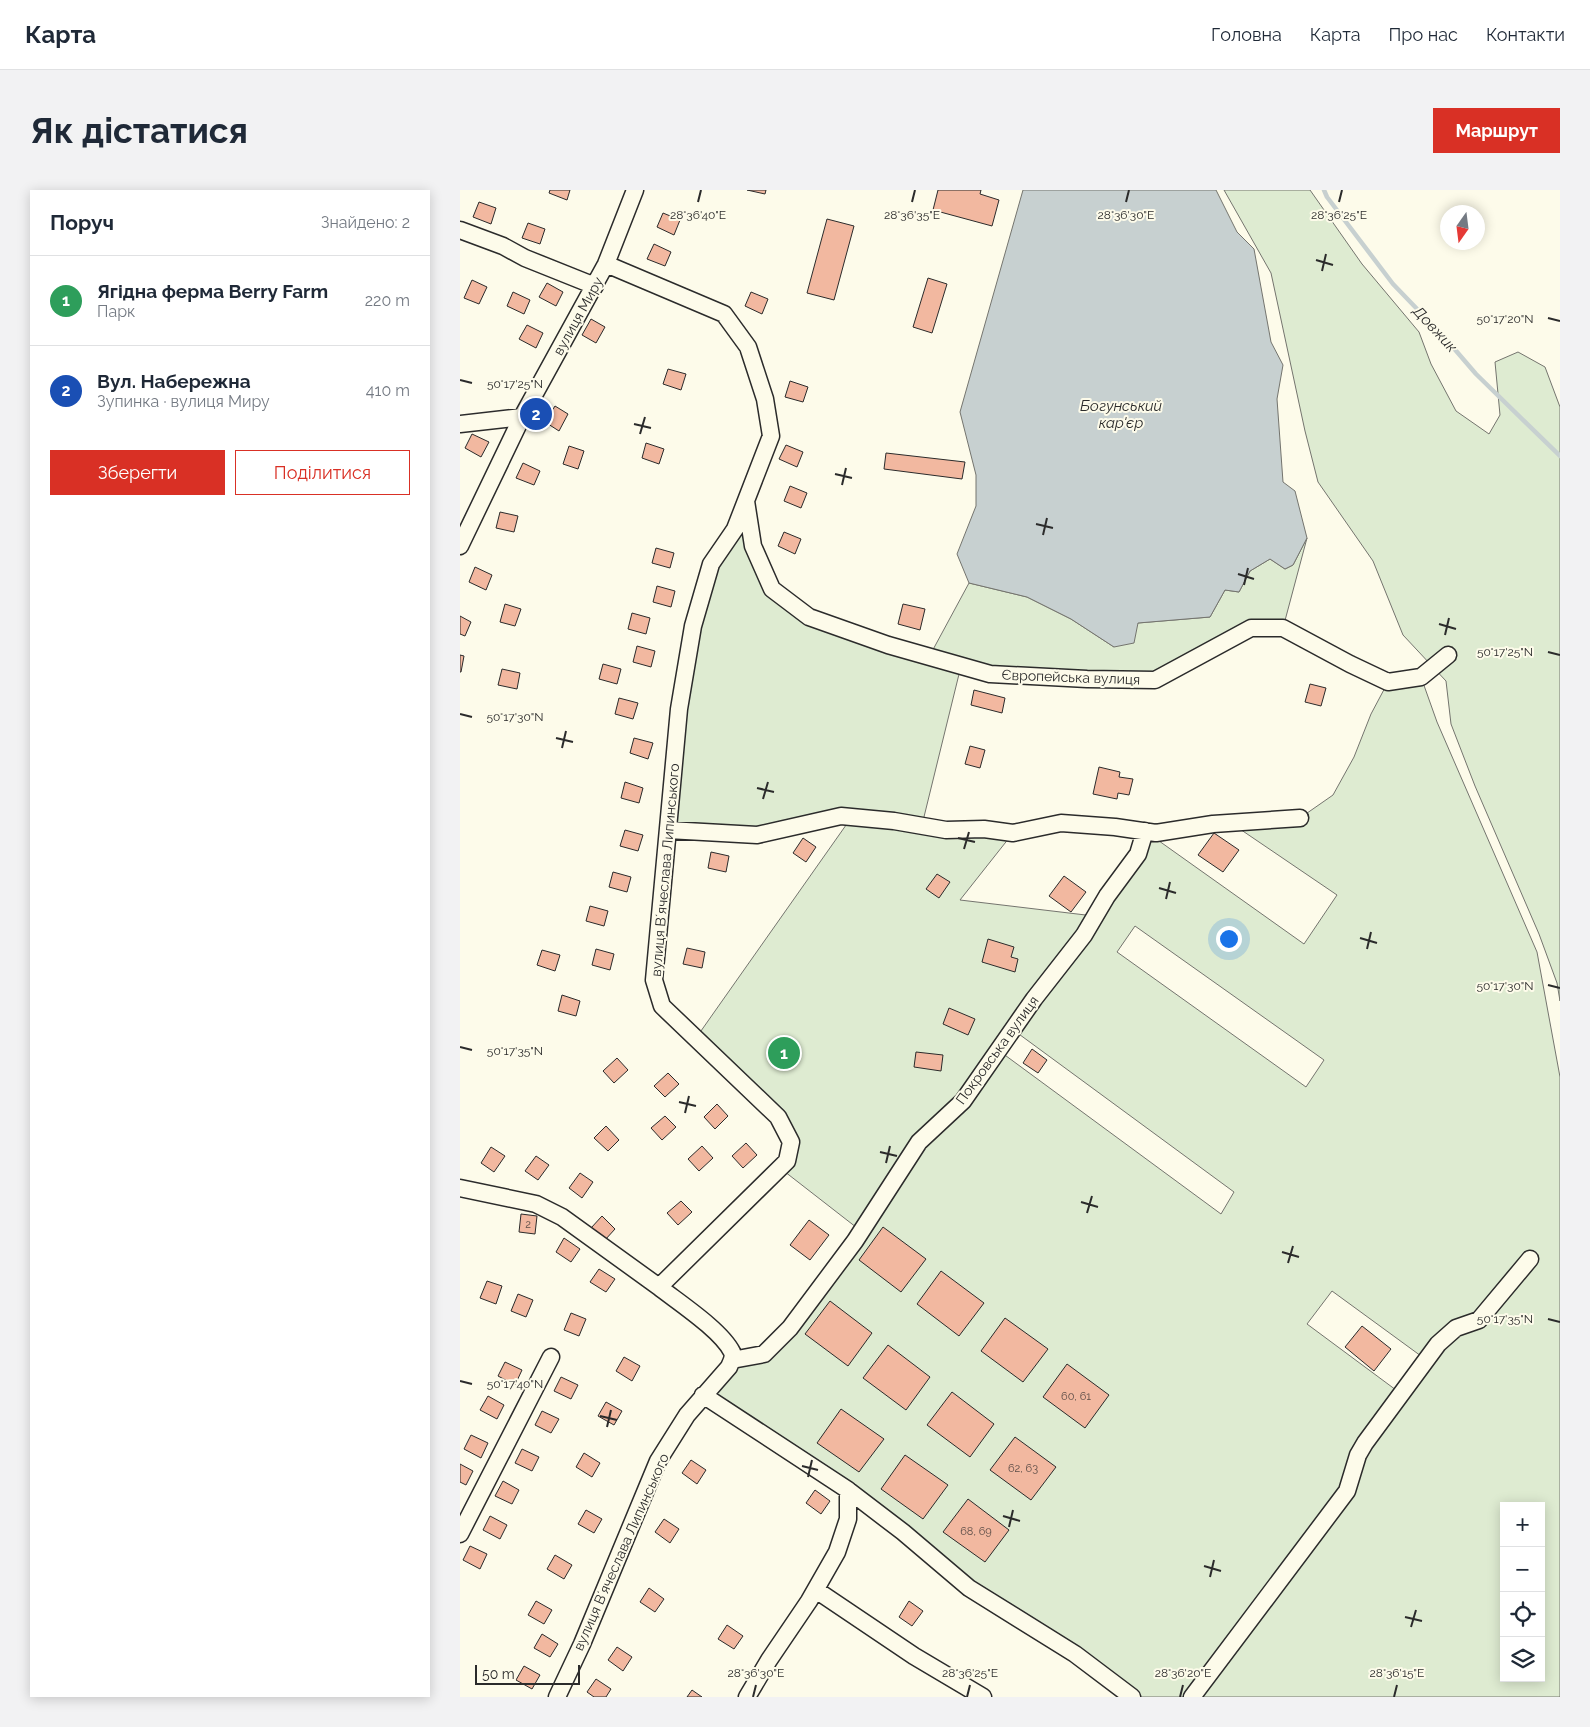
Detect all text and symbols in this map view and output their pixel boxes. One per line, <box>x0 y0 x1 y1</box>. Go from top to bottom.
text: Карта <box>25 20 96 49</box>
text: Головна <box>1211 24 1282 45</box>
text: Карта <box>1310 24 1361 45</box>
text: Про нас <box>1389 24 1458 45</box>
text: Контакти <box>1486 24 1565 45</box>
button: Маршрут <box>1433 108 1560 153</box>
text: Як дістатися <box>30 110 248 151</box>
north arrow <box>1440 205 1485 250</box>
text: 28°36'40"E <box>670 208 726 222</box>
text: 28°36'35"E <box>884 208 940 222</box>
text: 28°36'30"E <box>1098 208 1154 222</box>
text: 28°36'25"E <box>1311 208 1367 222</box>
text: Поруч <box>50 210 114 235</box>
text: Знайдено: 2 <box>321 213 410 232</box>
street label: вулиця Миру <box>550 274 606 358</box>
text: Ягідна ферма Berry Farm <box>97 280 328 302</box>
text: 1 <box>62 291 70 310</box>
text: 220 m <box>365 291 410 310</box>
water label: Довжик <box>1408 301 1461 356</box>
text: Парк <box>97 302 135 321</box>
text: 50°17'20"N <box>1477 312 1533 326</box>
text: Вул. Набережна <box>97 370 251 392</box>
text: 50°17'25"N <box>487 377 543 391</box>
text: 2 <box>61 381 71 400</box>
text: 410 m <box>366 381 410 400</box>
text: Зупинка · вулиця Миру <box>97 392 270 411</box>
pin: 2 <box>520 395 552 433</box>
water label: Богунський кар'єр <box>1080 397 1163 432</box>
button: Зберегти <box>50 450 225 495</box>
button: Поділитися <box>235 450 410 495</box>
text: 50°17'25"N <box>1477 645 1533 659</box>
street label: Європейська вулиця <box>1001 667 1141 687</box>
text: 50°17'30"N <box>486 710 544 724</box>
street label: вулиця Вʼячеслава Липинського <box>648 763 682 977</box>
your location <box>1216 926 1242 952</box>
text: 50°17'30"N <box>1476 979 1534 993</box>
street label: Покровська вулиця <box>952 993 1042 1107</box>
pin: 1 <box>768 1034 800 1072</box>
text: 50°17'35"N <box>487 1044 543 1058</box>
house number: 2 <box>525 1218 531 1231</box>
text: 50°17'35"N <box>1477 1312 1533 1326</box>
text: 50°17'40"N <box>487 1377 543 1391</box>
house number: 60, 61 <box>1061 1390 1091 1403</box>
street label: вулиця Вʼячеслава Липинського <box>570 1451 672 1653</box>
house number: 62, 63 <box>1008 1462 1038 1475</box>
map controls <box>1500 1502 1545 1682</box>
button: + <box>1500 1502 1545 1547</box>
house number: 68, 69 <box>960 1525 992 1538</box>
button: − <box>1500 1547 1545 1592</box>
button: locate <box>1500 1592 1545 1637</box>
button: layers <box>1500 1637 1545 1682</box>
scale bar <box>475 1662 580 1685</box>
text: 50 m <box>482 1666 515 1682</box>
text: 28°36'30"E <box>728 1666 784 1680</box>
text: 28°36'25"E <box>942 1666 998 1680</box>
text: 28°36'20"E <box>1155 1666 1211 1680</box>
text: 28°36'15"E <box>1370 1666 1424 1680</box>

